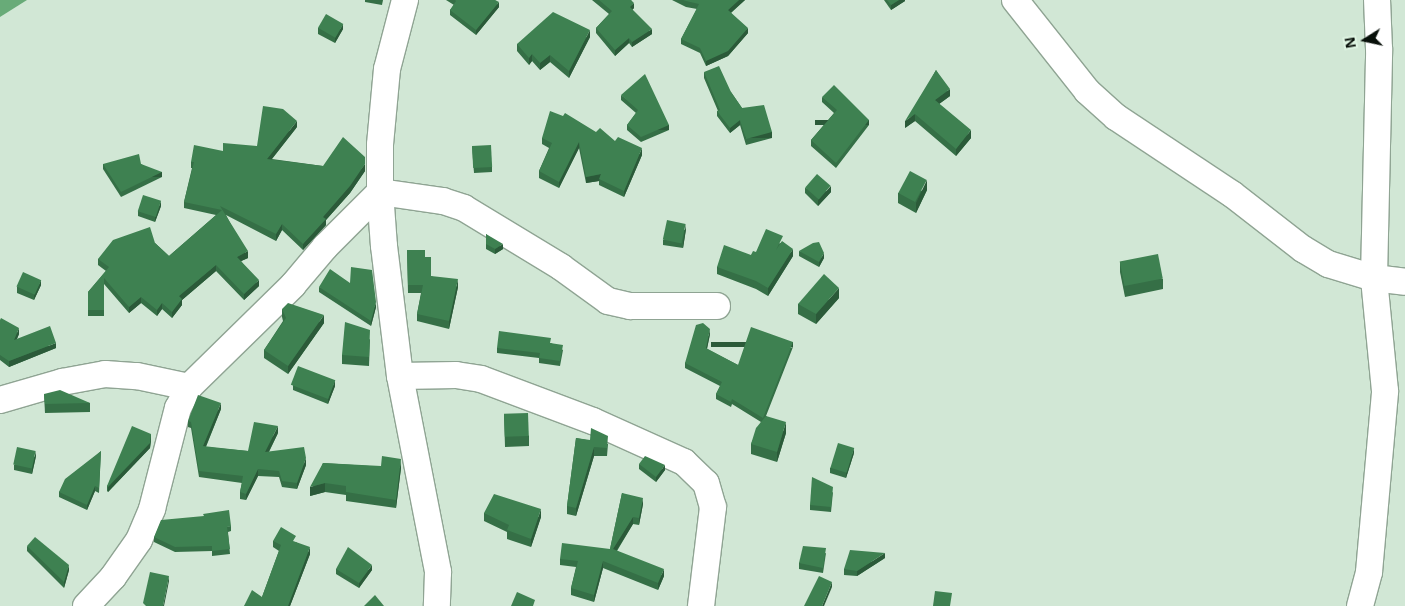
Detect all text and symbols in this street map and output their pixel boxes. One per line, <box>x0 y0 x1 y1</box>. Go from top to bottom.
north arrow <box>1340 15 1390 65</box>
text: N <box>1339 35 1360 50</box>

